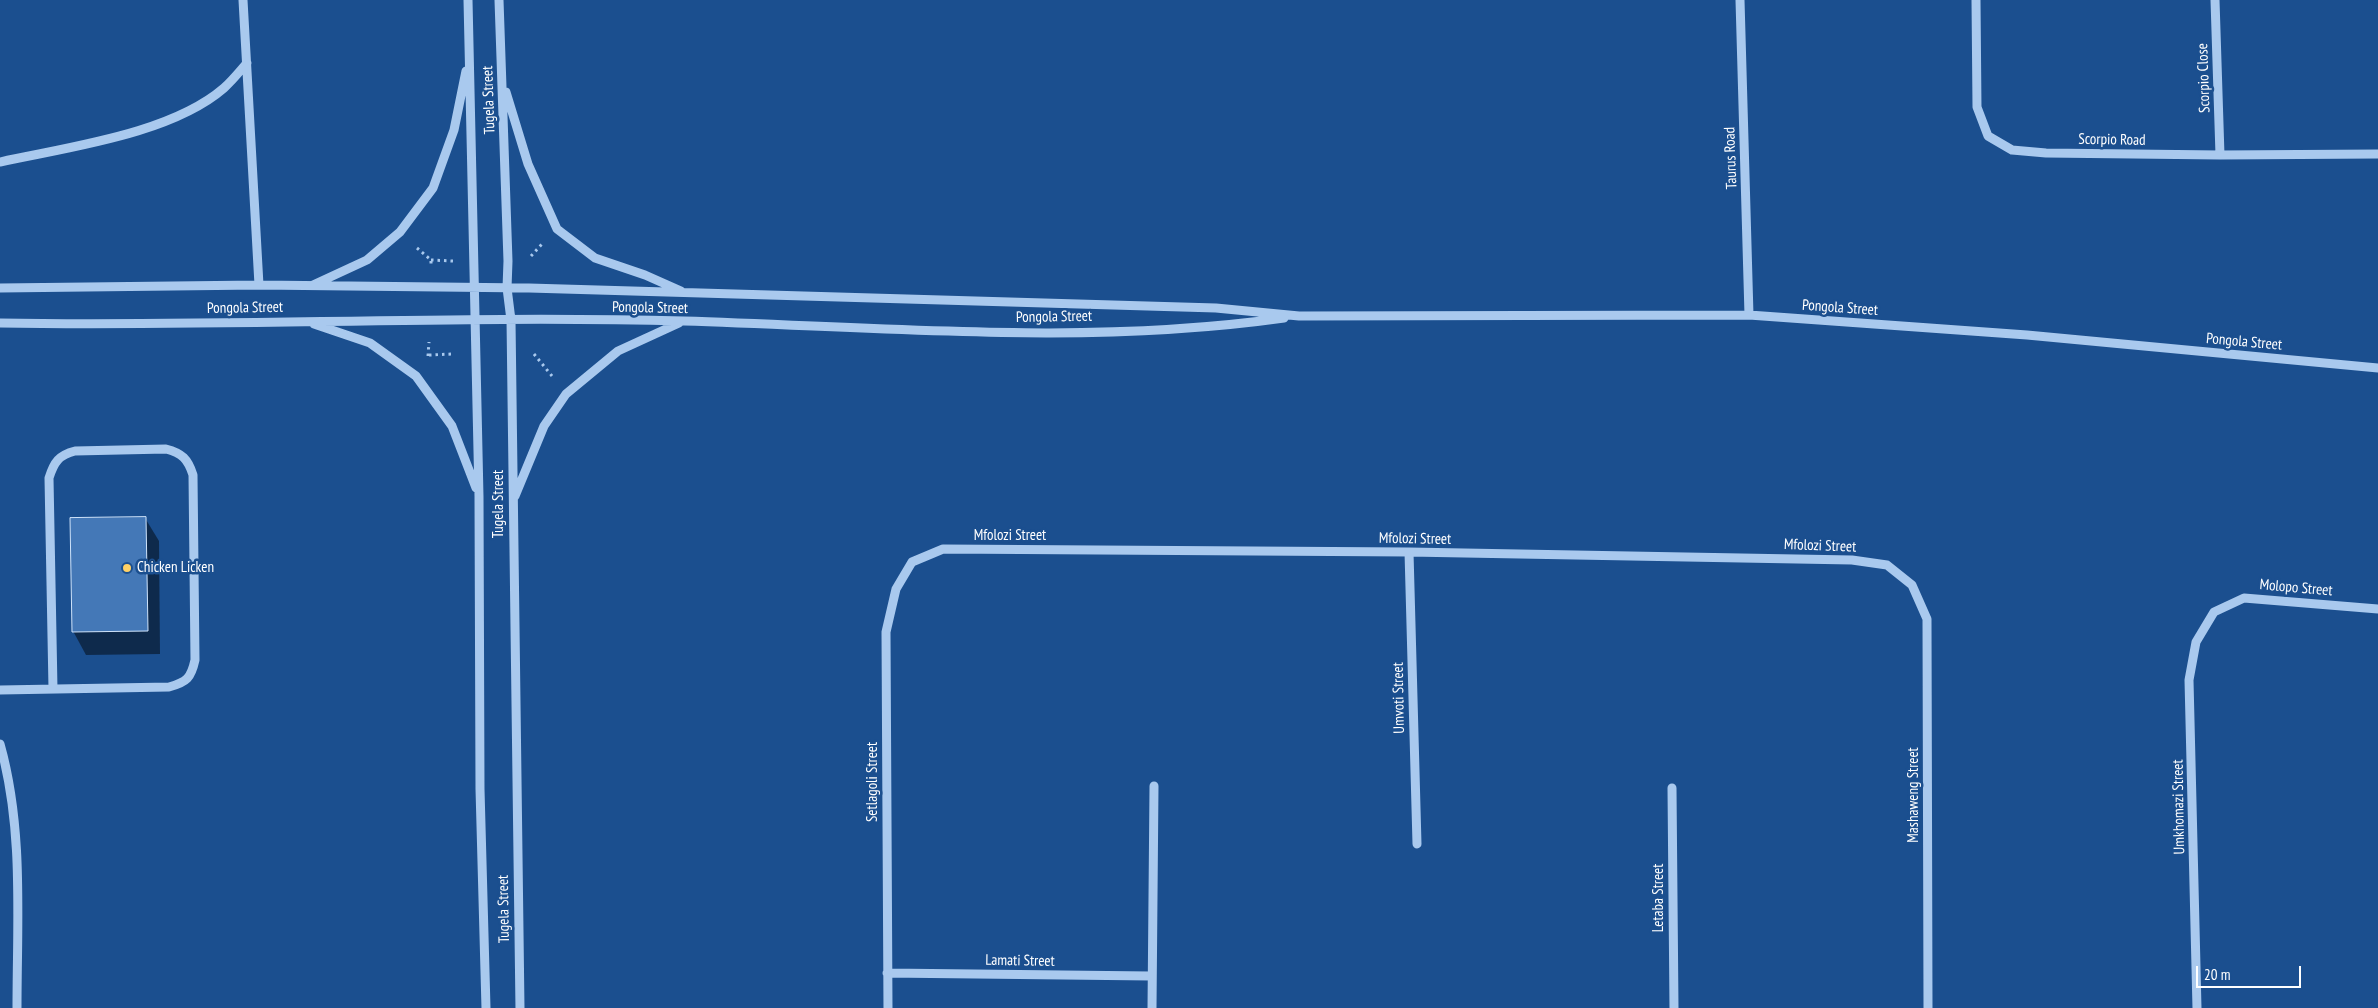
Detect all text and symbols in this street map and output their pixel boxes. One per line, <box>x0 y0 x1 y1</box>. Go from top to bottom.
street label: Scorpio Close <box>2194 43 2214 113</box>
street label: Tugela Street <box>479 66 499 134</box>
street label: Taurus Road <box>1721 127 1741 189</box>
street label: Scorpio Road <box>2078 130 2146 150</box>
street label: Pongola Street <box>1801 296 1879 320</box>
street label: Pongola Street <box>207 298 283 318</box>
street label: Pongola Street <box>612 298 688 318</box>
street label: Pongola Street <box>1016 307 1092 327</box>
street label: Pongola Street <box>2205 330 2283 354</box>
street label: Tugela Street <box>490 470 508 538</box>
street label: Mfolozi Street <box>974 527 1046 545</box>
street label: Mfolozi Street <box>1379 529 1451 549</box>
street label: Mfolozi Street <box>1783 536 1857 556</box>
place label: Chicken Licken <box>137 559 214 577</box>
marker: Chicken Licken <box>121 562 133 574</box>
street label: Molopo Street <box>2259 576 2333 600</box>
street label: Umvoti Street <box>1389 662 1409 734</box>
street label: Setlagoli Street <box>864 742 882 822</box>
street label: Mashaweng Street <box>1905 747 1923 843</box>
street label: Umkhomazi Street <box>2169 759 2189 855</box>
street label: Letaba Street <box>1650 864 1668 932</box>
street label: Tugela Street <box>494 875 514 943</box>
street label: Lamati Street <box>985 951 1055 971</box>
scale bar <box>2198 956 2303 988</box>
text: 20 m <box>2204 965 2230 984</box>

